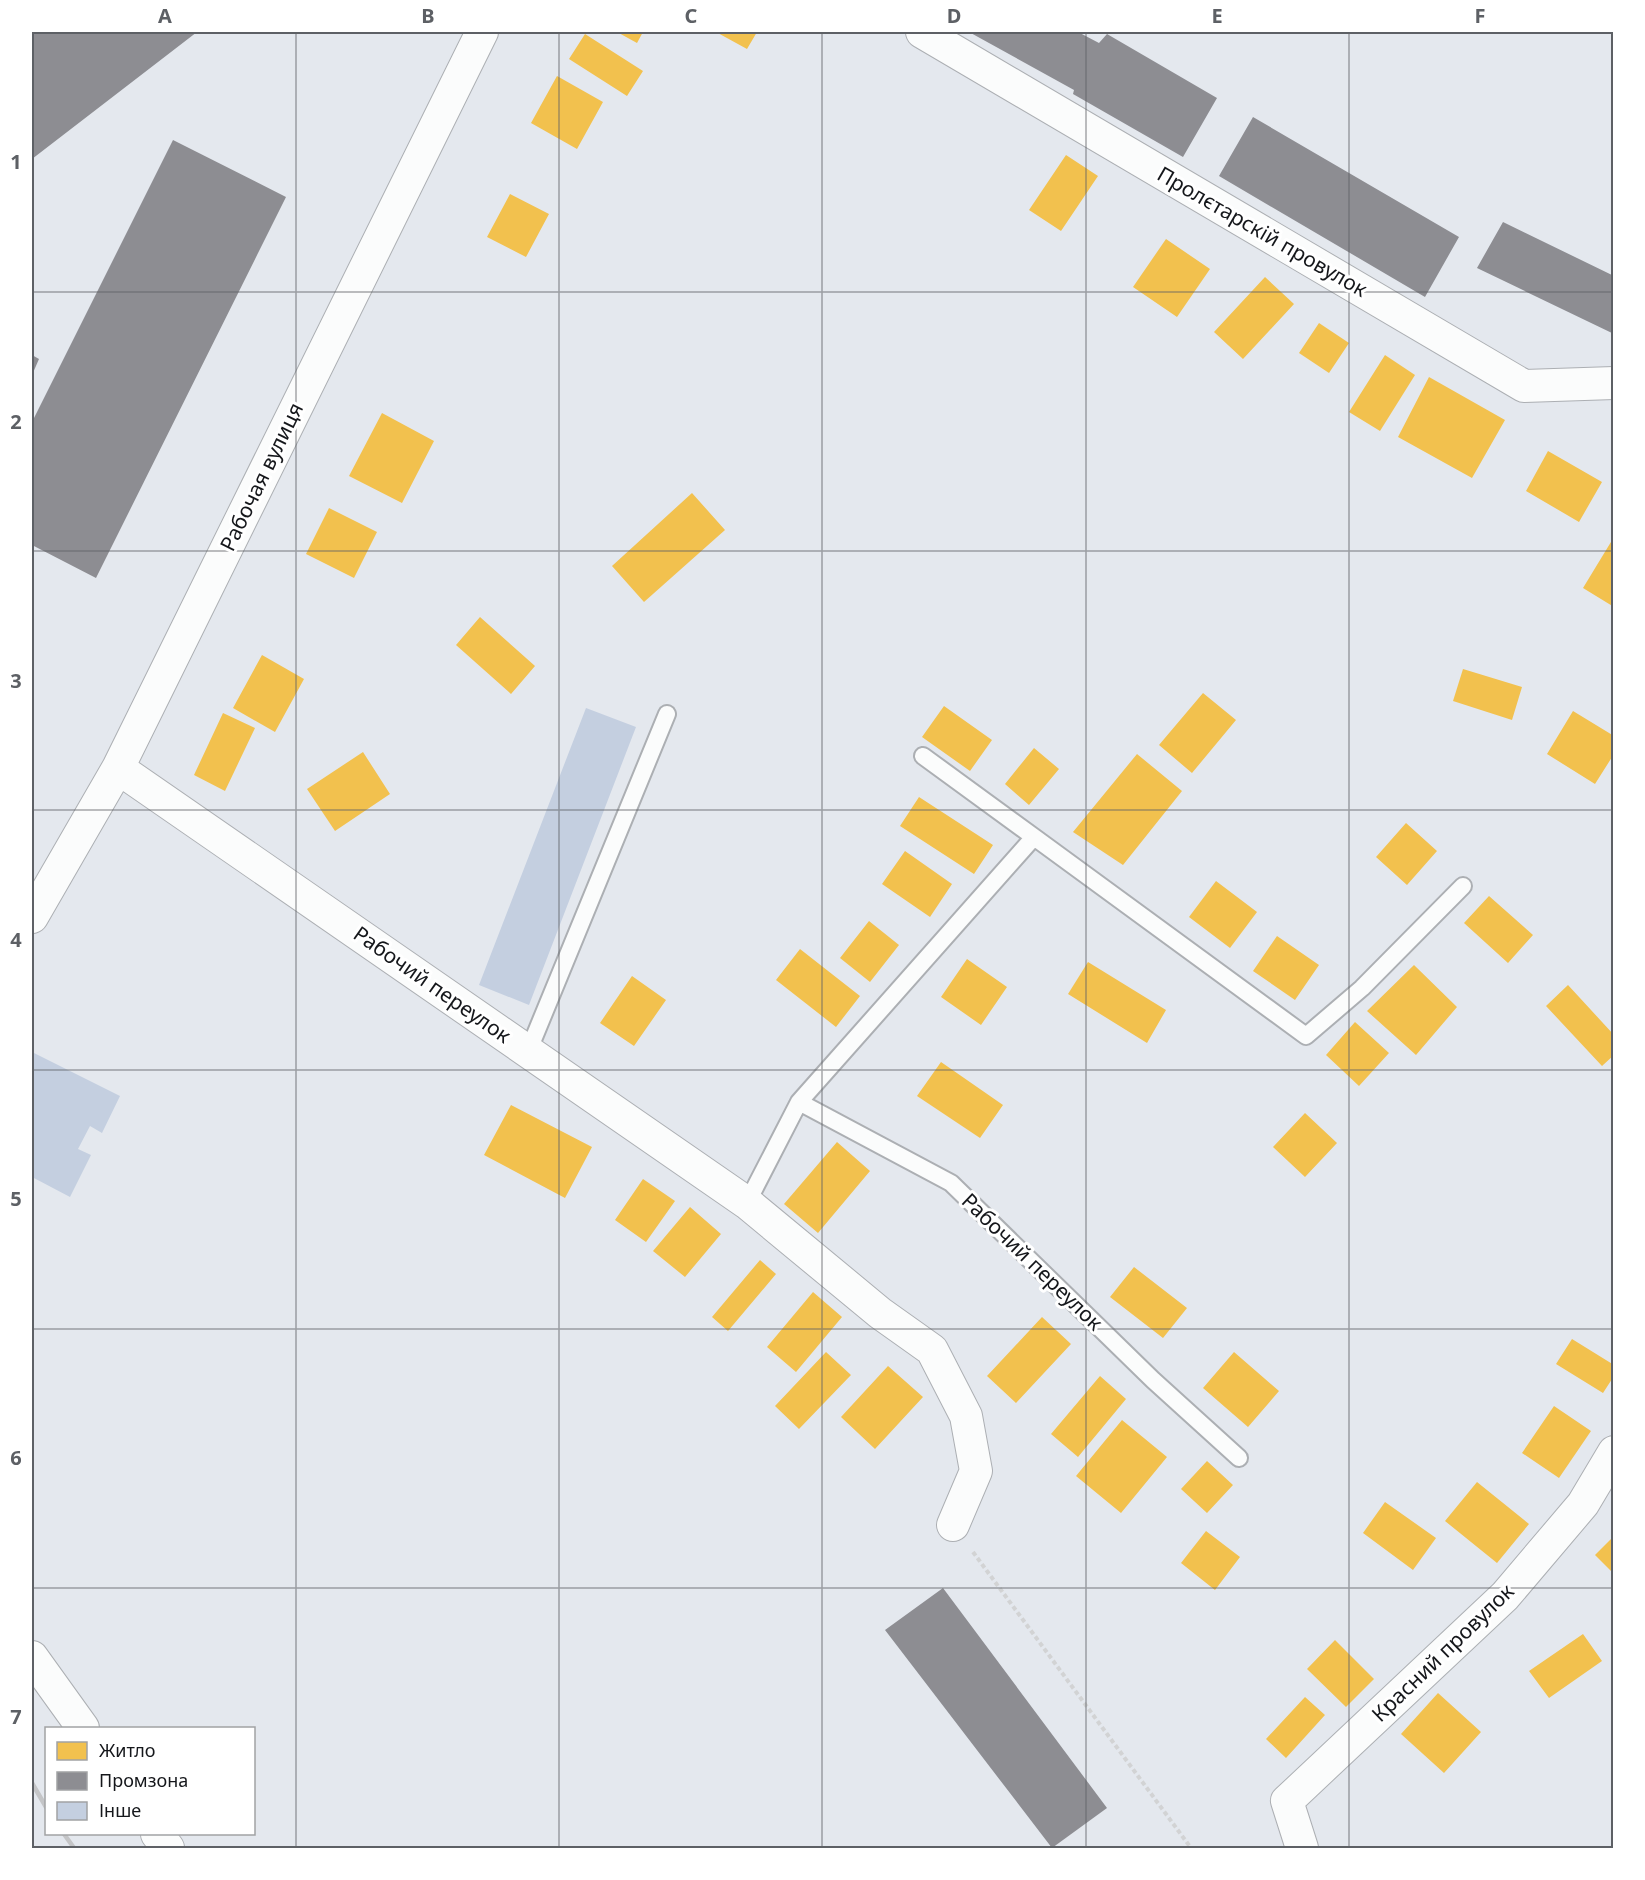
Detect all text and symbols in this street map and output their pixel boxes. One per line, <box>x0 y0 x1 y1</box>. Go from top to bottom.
text: A <box>158 2 172 29</box>
text: B <box>421 2 435 29</box>
text: C <box>685 2 698 29</box>
text: D <box>947 2 961 29</box>
text: E <box>1211 2 1223 29</box>
text: F <box>1475 2 1485 29</box>
text: 1 <box>10 148 22 175</box>
street label: Пролєтарскій провулок <box>1152 159 1373 303</box>
street label: Рабочая вулиця <box>213 398 309 555</box>
text: 2 <box>10 408 22 435</box>
text: 3 <box>10 667 22 694</box>
street label: Рабочий переулок <box>348 919 517 1049</box>
text: 4 <box>10 926 22 953</box>
text: 5 <box>10 1185 22 1212</box>
street label: Рабочий переулок <box>956 1187 1109 1336</box>
text: 6 <box>10 1444 22 1471</box>
street label: Красний провулок <box>1365 1577 1519 1727</box>
text: 7 <box>10 1703 22 1730</box>
legend <box>45 1727 255 1835</box>
text: Житло <box>99 1738 156 1762</box>
text: Промзона <box>99 1768 188 1792</box>
text: Інше <box>99 1798 141 1822</box>

